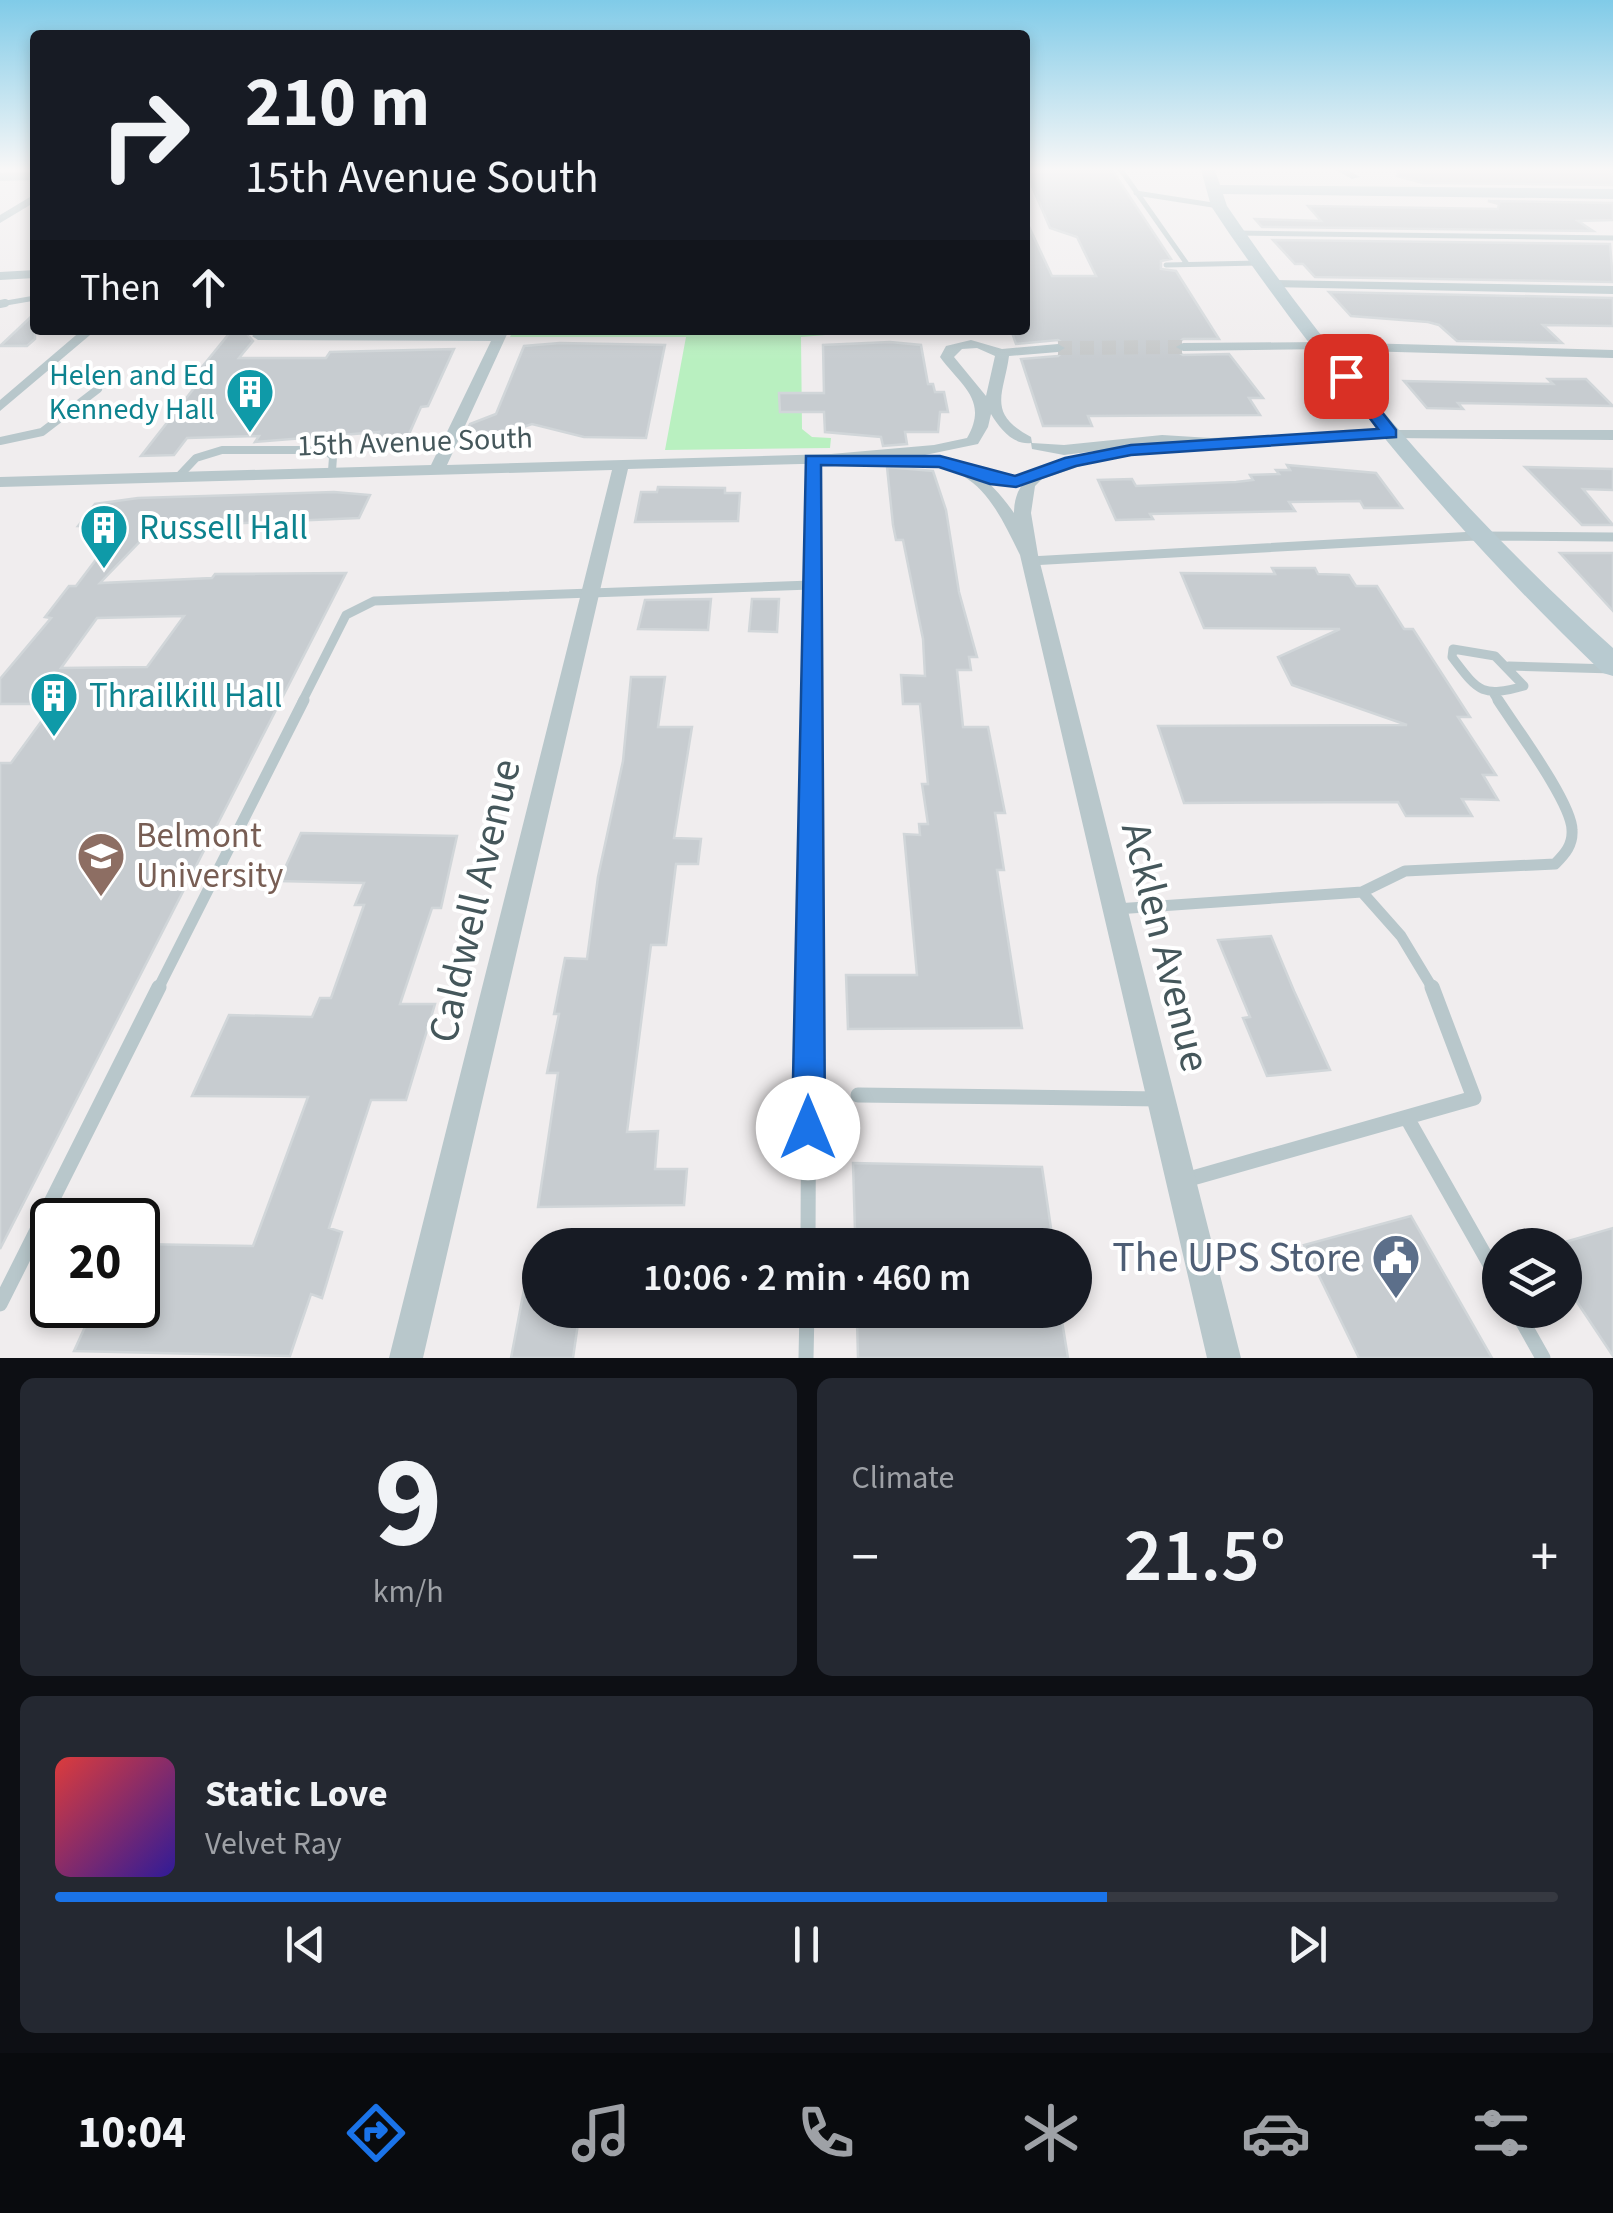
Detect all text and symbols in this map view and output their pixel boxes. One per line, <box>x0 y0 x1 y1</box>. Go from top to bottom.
text: 210 m <box>245 53 430 153</box>
icon: right <box>80 70 210 200</box>
text: 15th Avenue South <box>245 146 599 210</box>
icon: ahead <box>181 260 236 315</box>
text: Then <box>80 261 161 315</box>
pin <box>1304 334 1389 419</box>
icon: arrive <box>1319 349 1374 404</box>
place label: Helen and Ed Kennedy Hall <box>49 354 215 431</box>
building icon: Helen and Ed Kennedy Hall <box>224 366 276 434</box>
street label: 15th Avenue South <box>296 416 534 468</box>
building icon: Russell Hall <box>78 502 130 570</box>
place label: Russell Hall <box>139 503 308 553</box>
building icon: Thrailkill Hall <box>28 670 80 738</box>
place label: Thrailkill Hall <box>89 671 282 721</box>
street label: Caldwell Avenue <box>413 753 537 1049</box>
place label: Belmont University <box>136 811 283 901</box>
street label: Acklen Avenue <box>1105 816 1225 1078</box>
school or university icon: Belmont University <box>75 830 127 898</box>
position arrow <box>756 1076 860 1180</box>
speed limit sign: 20 <box>30 1198 160 1328</box>
place label: The UPS Store <box>1112 1228 1361 1288</box>
map controls <box>1482 1228 1582 1328</box>
button: layers <box>1482 1228 1582 1328</box>
public building icon: The UPS Store <box>1370 1232 1422 1300</box>
text: 10:06 · 2 min · 460 m <box>643 1251 971 1305</box>
text: 9 <box>374 1411 443 1596</box>
text: Climate <box>852 1455 954 1501</box>
text: 21.5° <box>1124 1503 1286 1610</box>
text: − <box>852 1519 879 1597</box>
text: + <box>1531 1519 1558 1597</box>
text: km/h <box>373 1569 444 1615</box>
text: Static Love <box>205 1767 388 1821</box>
text: Velvet Ray <box>205 1821 342 1867</box>
icon: previous <box>278 1917 333 1972</box>
icon: pause <box>779 1917 834 1972</box>
icon: next <box>1280 1917 1335 1972</box>
icon: directions <box>341 2098 411 2168</box>
icon: music <box>566 2098 636 2168</box>
icon: phone <box>791 2098 861 2168</box>
icon: climate <box>1016 2098 1086 2168</box>
icon: car <box>1241 2098 1311 2168</box>
icon: filters <box>1466 2098 1536 2168</box>
text: 10:04 <box>77 2101 186 2165</box>

